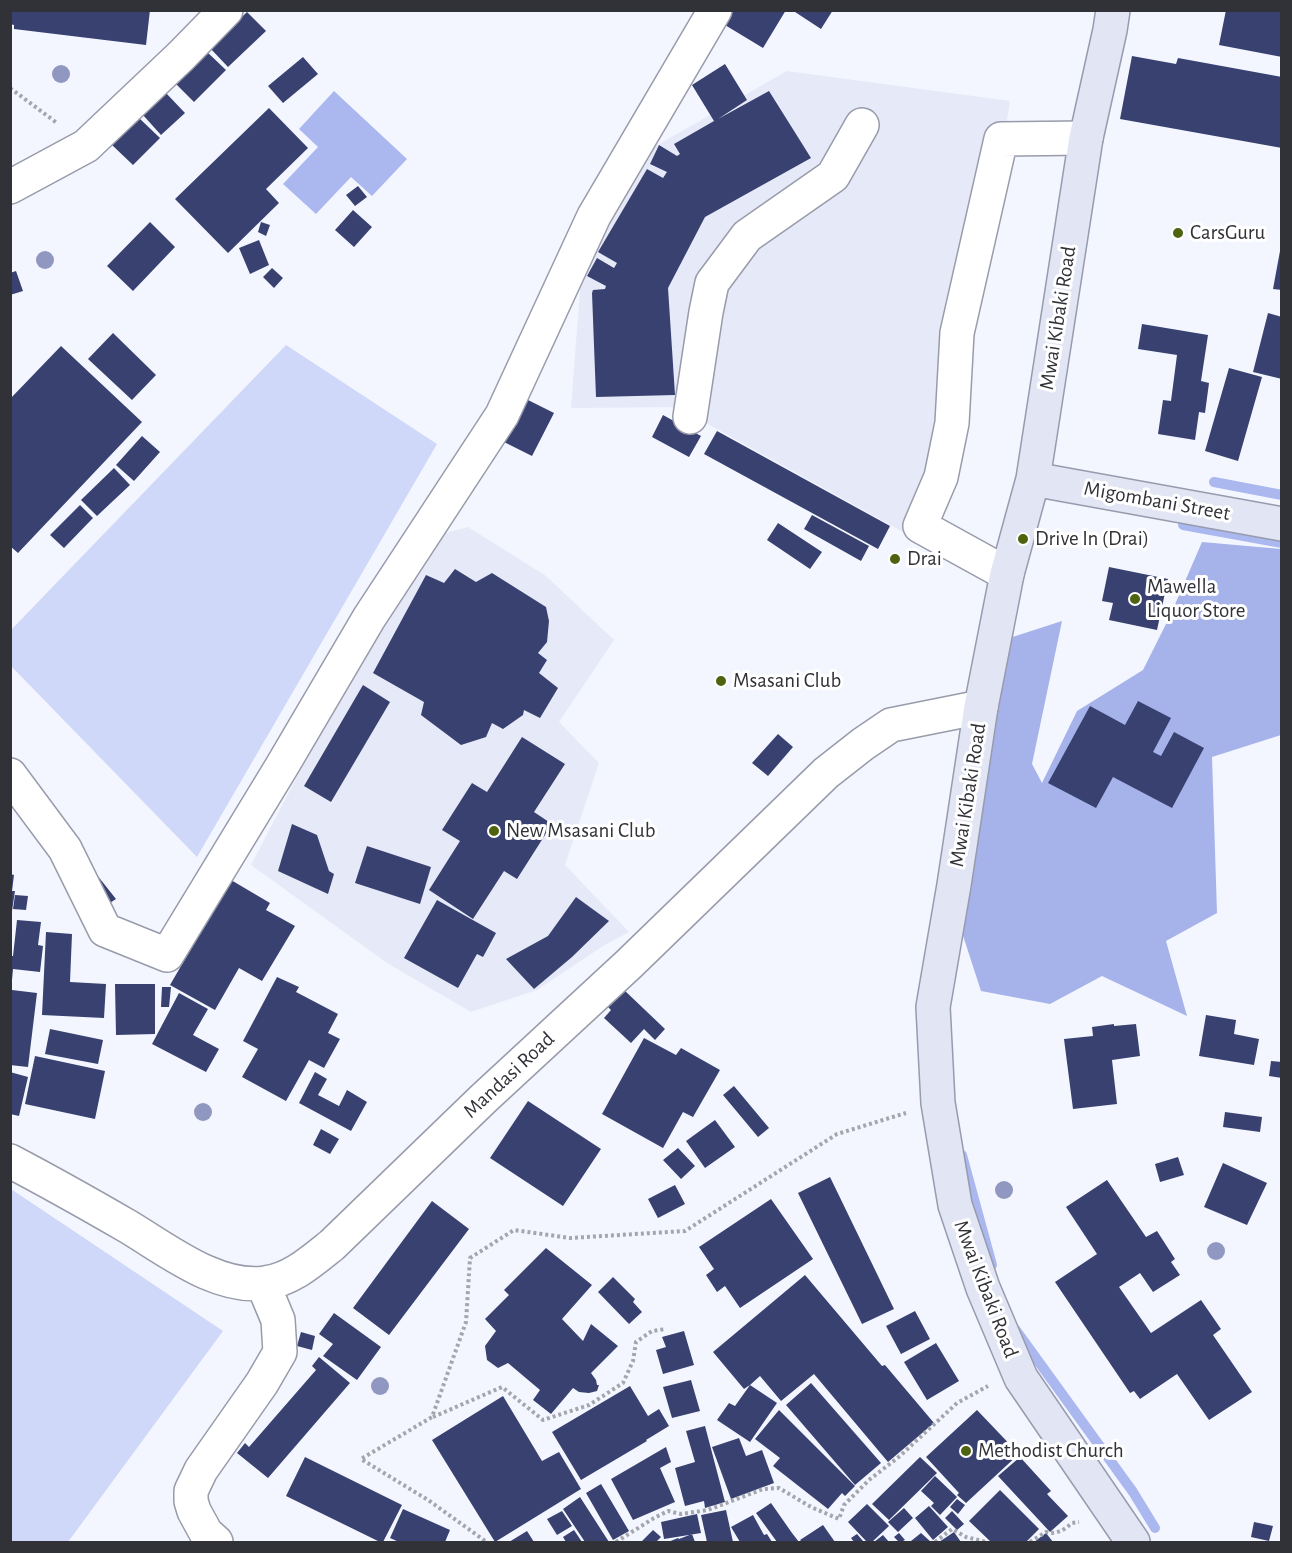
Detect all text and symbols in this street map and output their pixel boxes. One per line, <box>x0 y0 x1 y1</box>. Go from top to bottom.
place label: CarsGuru <box>1190 220 1265 246</box>
marker: CarsGuru <box>1171 226 1185 240</box>
street label: Mwai Kibaki Road <box>1034 244 1082 392</box>
street label: Migombani Street <box>1082 476 1232 526</box>
place label: Drive In (Drai) <box>1035 526 1149 552</box>
marker: Drive In (Drai) <box>1016 532 1030 546</box>
place label: Drai <box>907 546 942 572</box>
marker: Drai <box>888 552 902 566</box>
place label: Mawella Liquor Store <box>1147 574 1245 624</box>
marker: Mawella Liquor Store <box>1128 592 1142 606</box>
place label: Msasani Club <box>733 668 841 694</box>
marker: Msasani Club <box>714 674 728 688</box>
street label: Mwai Kibaki Road <box>944 721 992 869</box>
place label: New Msasani Club <box>506 818 656 844</box>
marker: New Msasani Club <box>487 824 501 838</box>
street label: Mandasi Road <box>458 1026 560 1124</box>
street label: Mwai Kibaki Road <box>948 1217 1024 1361</box>
place label: Methodist Church <box>978 1438 1124 1464</box>
marker: Methodist Church <box>959 1444 973 1458</box>

